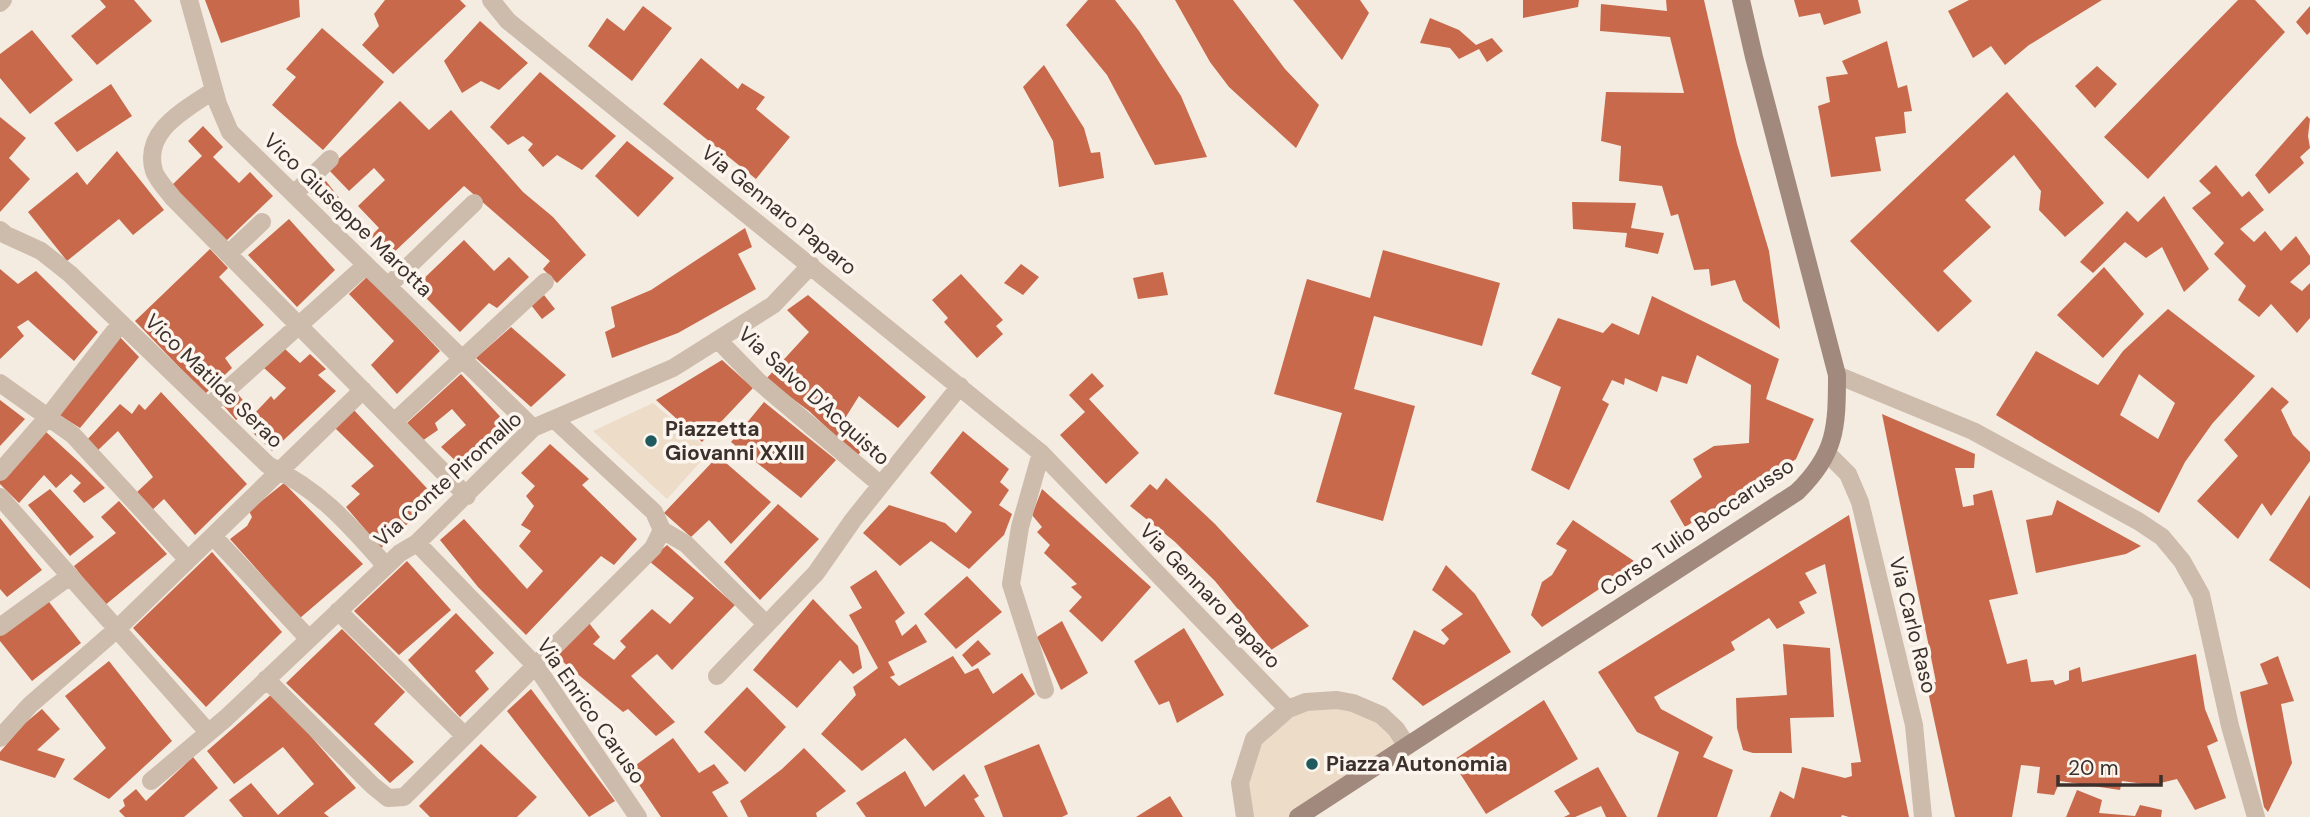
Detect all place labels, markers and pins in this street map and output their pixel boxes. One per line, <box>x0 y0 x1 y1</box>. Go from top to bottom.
place label: Piazzetta Giovanni XXIII <box>665 415 805 467</box>
marker: Piazzetta Giovanni XXIII <box>643 433 659 449</box>
place label: Piazza Autonomia <box>1326 750 1508 778</box>
marker: Piazza Autonomia <box>1304 756 1320 772</box>

